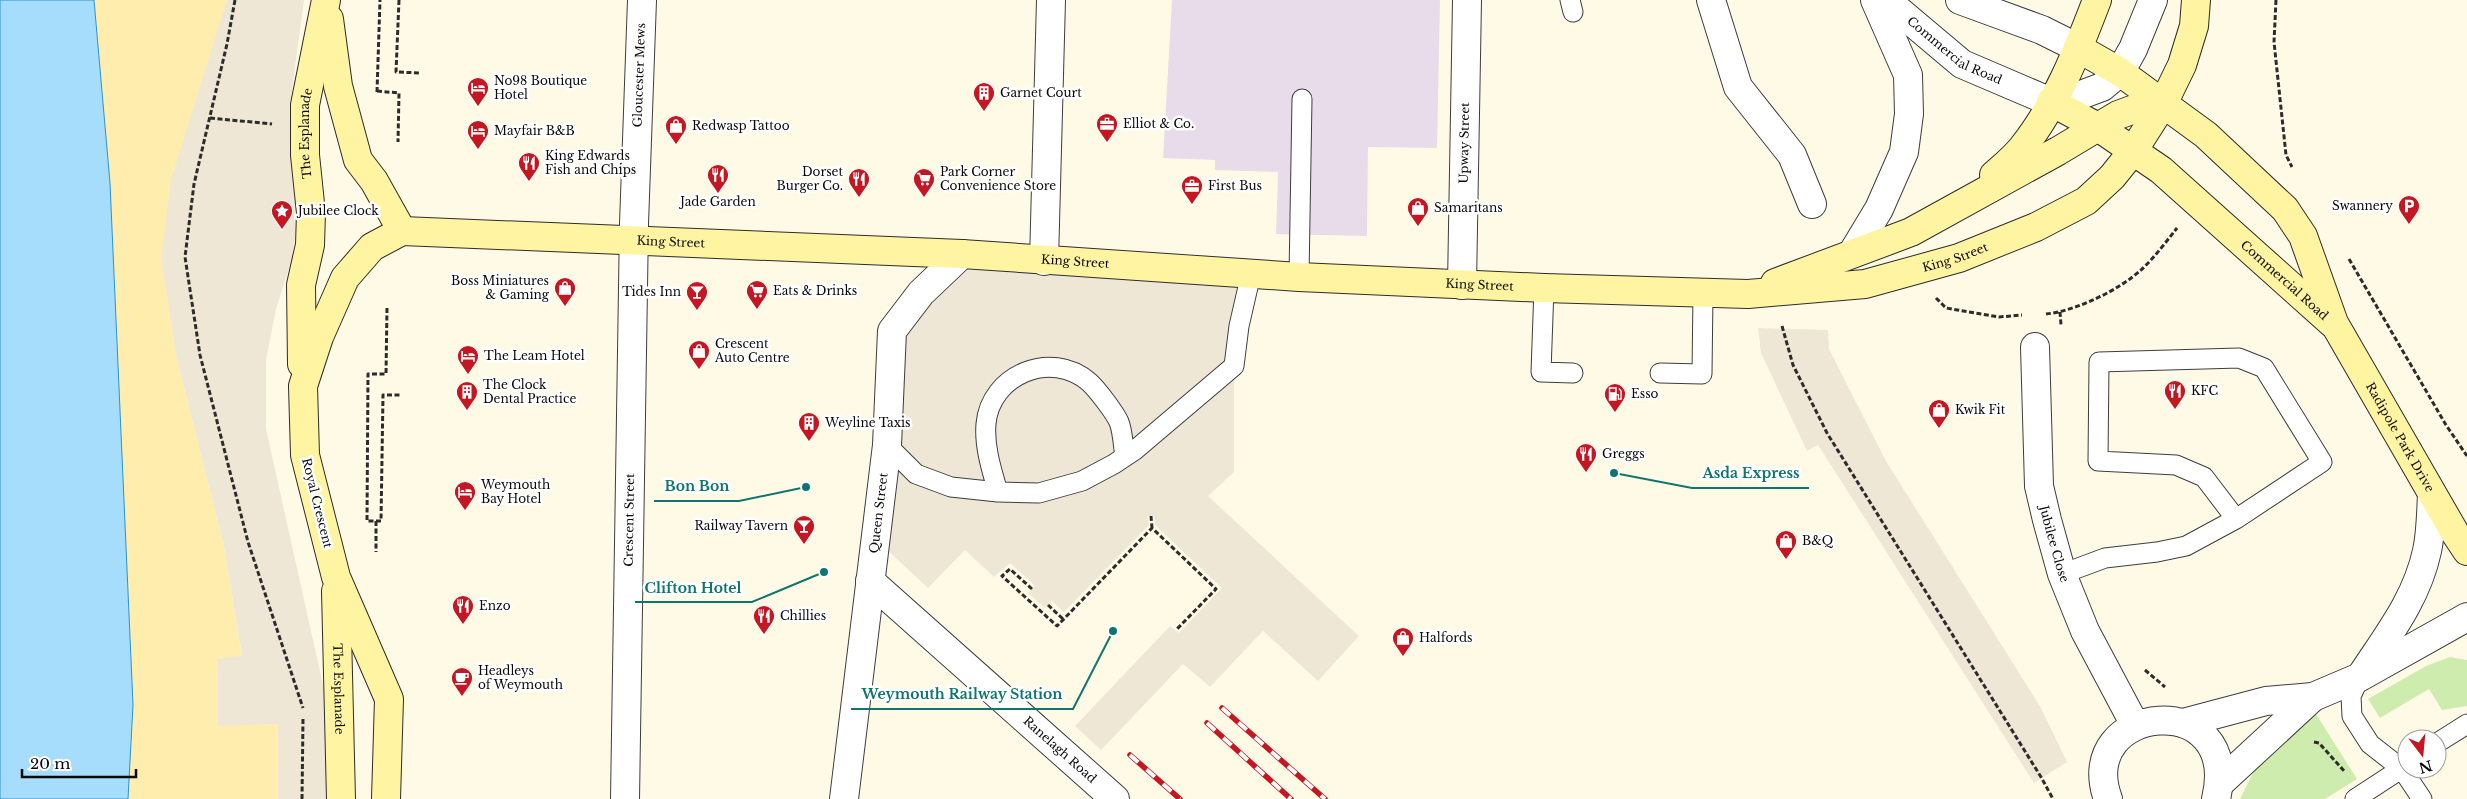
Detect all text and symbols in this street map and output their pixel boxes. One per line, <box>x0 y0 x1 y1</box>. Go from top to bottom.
street label: Commercial Road <box>1904 13 2004 87</box>
street label: Gloucester Mews <box>629 23 648 128</box>
place label: No98 Boutique Hotel <box>494 73 587 102</box>
hotel icon: No98 Boutique Hotel <box>466 76 490 107</box>
building icon: Garnet Court <box>972 81 996 112</box>
place label: Garnet Court <box>1000 85 1082 100</box>
street label: The Esplanade <box>297 86 315 180</box>
street label: Upway Street <box>1456 102 1472 184</box>
office icon: Elliot & Co. <box>1095 112 1119 143</box>
shop icon: Redwasp Tattoo <box>664 114 688 145</box>
place label: Elliot & Co. <box>1123 116 1194 131</box>
place label: Redwasp Tattoo <box>692 118 790 133</box>
hotel icon: Mayfair B&B <box>466 119 490 150</box>
place label: Mayfair B&B <box>494 123 575 138</box>
place label: King Edwards Fish and Chips <box>545 148 636 177</box>
restaurant icon: King Edwards Fish and Chips <box>517 151 541 182</box>
restaurant icon: Jade Garden <box>706 163 730 194</box>
place label: Dorset Burger Co. <box>777 164 843 193</box>
place label: Park Corner Convenience Store <box>940 164 1056 193</box>
restaurant icon: Dorset Burger Co. <box>847 167 871 198</box>
supermarket icon: Park Corner Convenience Store <box>912 167 936 198</box>
office icon: First Bus <box>1180 174 1204 205</box>
place label: First Bus <box>1208 178 1262 193</box>
place label: Jade Garden <box>678 194 756 209</box>
parking icon: Swannery <box>2397 194 2421 225</box>
shop icon: Samaritans <box>1406 196 1430 227</box>
place label: Swannery <box>2332 198 2393 213</box>
place icon: Jubilee Clock <box>270 199 294 230</box>
place label: Samaritans <box>1434 200 1503 215</box>
place label: Jubilee Clock <box>296 203 379 218</box>
street label: King Street <box>636 233 706 250</box>
street label: Commercial Road <box>2238 237 2331 323</box>
street label: King Street <box>1920 239 1990 275</box>
street label: King Street <box>1041 251 1110 271</box>
place label: Boss Miniatures & Gaming <box>451 273 550 302</box>
shop icon: Boss Miniatures & Gaming <box>553 276 577 307</box>
street label: King Street <box>1445 276 1515 294</box>
supermarket icon: Eats & Drinks <box>745 279 769 310</box>
bar icon: Tides Inn <box>685 280 709 311</box>
place label: Eats & Drinks <box>773 283 857 298</box>
place label: Tides Inn <box>622 284 681 299</box>
place label: Crescent Auto Centre <box>714 336 790 365</box>
shop icon: Crescent Auto Centre <box>687 339 711 370</box>
hotel icon: The Leam Hotel <box>456 344 480 375</box>
place label: The Leam Hotel <box>484 348 585 363</box>
place label: The Clock Dental Practice <box>483 377 576 406</box>
restaurant icon: KFC <box>2163 379 2187 410</box>
building icon: The Clock Dental Practice <box>455 380 479 411</box>
street label: Radipole Park Drive <box>2363 380 2438 495</box>
fuel station icon: Esso <box>1603 382 1627 413</box>
place label: KFC <box>2191 383 2218 398</box>
place label: Esso <box>1631 386 1659 401</box>
shop icon: Kwik Fit <box>1927 398 1951 429</box>
place label: Kwik Fit <box>1955 402 2006 417</box>
building icon: Weyline Taxis <box>797 411 821 442</box>
place label: Weyline Taxis <box>824 415 911 430</box>
restaurant icon: Greggs <box>1574 442 1598 473</box>
place label: Greggs <box>1602 446 1645 461</box>
street label: Royal Crescent <box>299 456 336 550</box>
callout: Asda Express <box>1692 459 1809 488</box>
text: Asda Express <box>1702 464 1800 482</box>
street label: Queen Street <box>866 471 891 554</box>
callout: Bon Bon <box>654 472 739 501</box>
street label: Crescent Street <box>621 473 637 567</box>
place label: Weymouth Bay Hotel <box>480 477 550 506</box>
text: Bon Bon <box>665 477 729 495</box>
hotel icon: Weymouth Bay Hotel <box>453 480 477 511</box>
street label: Jubilee Close <box>2036 502 2073 585</box>
bar icon: Railway Tavern <box>792 514 816 545</box>
place label: Railway Tavern <box>694 518 788 533</box>
shop icon: B&Q <box>1774 529 1798 560</box>
place label: B&Q <box>1802 533 1834 548</box>
callout: Clifton Hotel <box>635 573 752 602</box>
text: Clifton Hotel <box>645 579 741 597</box>
restaurant icon: Enzo <box>451 594 475 625</box>
place label: Enzo <box>479 598 511 613</box>
restaurant icon: Chillies <box>752 604 776 635</box>
place label: Chillies <box>780 608 826 623</box>
shop icon: Halfords <box>1391 626 1415 657</box>
place label: Halfords <box>1419 630 1472 645</box>
street label: The Esplanade <box>330 643 347 735</box>
place label: Headleys of Weymouth <box>478 663 563 692</box>
cafe icon: Headleys of Weymouth <box>450 666 474 697</box>
callout: Weymouth Railway Station <box>851 680 1073 709</box>
text: Weymouth Railway Station <box>861 685 1062 703</box>
street label: Ranelagh Road <box>1020 713 1100 786</box>
north arrow <box>2397 729 2447 779</box>
scale bar <box>22 746 136 778</box>
text: 20 m <box>30 754 70 773</box>
text: N <box>2417 756 2434 777</box>

